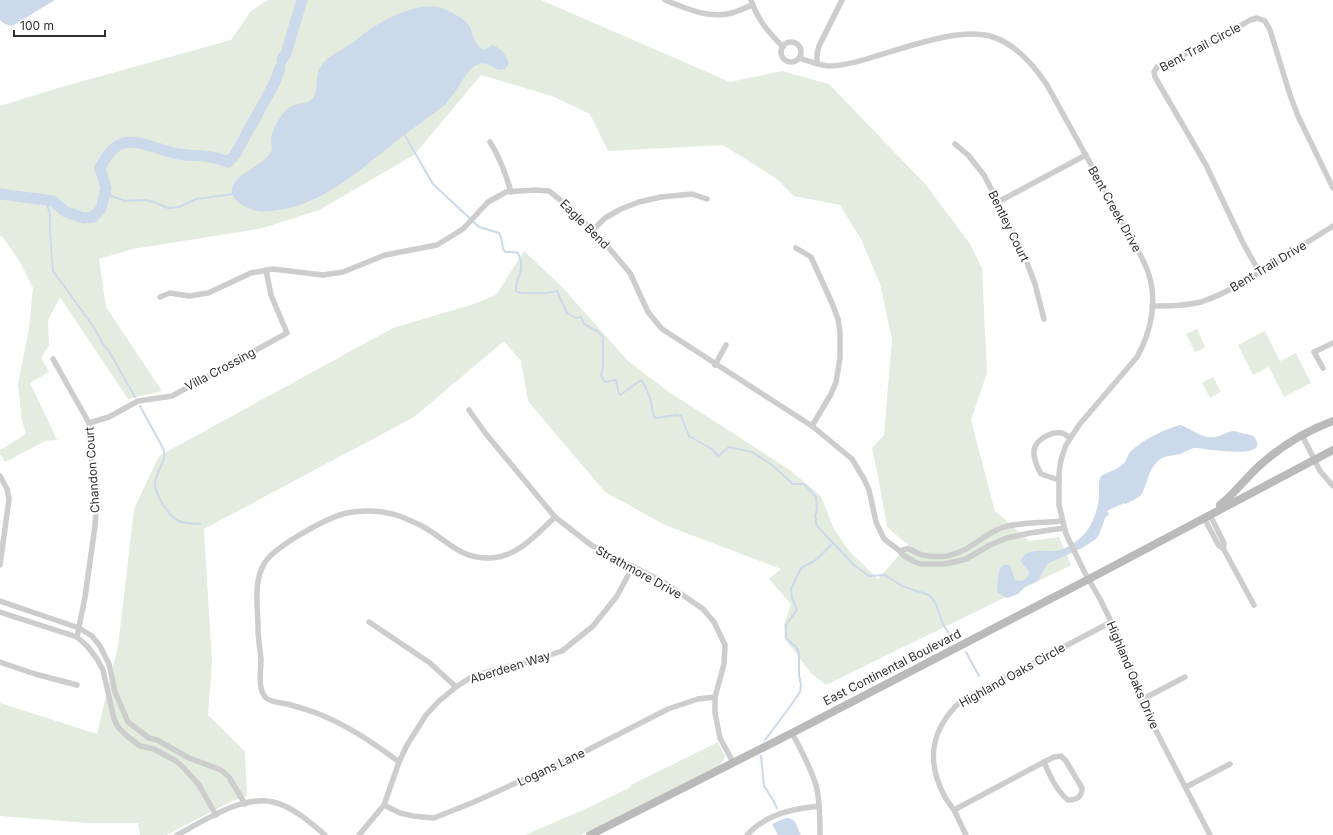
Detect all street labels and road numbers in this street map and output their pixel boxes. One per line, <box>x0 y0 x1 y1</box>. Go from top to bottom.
street label: Bent Trail Circle <box>1157 19 1243 75</box>
street label: Bent Creek Drive <box>1085 163 1145 255</box>
street label: Bentley Court <box>985 188 1033 264</box>
street label: Eagle Bend <box>557 196 613 252</box>
street label: Bent Trail Drive <box>1227 237 1309 295</box>
street label: Villa Crossing <box>182 344 258 394</box>
street label: Chandon Court <box>82 426 102 514</box>
street label: Strathmore Drive <box>593 542 685 602</box>
street label: Highland Oaks Drive <box>1103 619 1163 731</box>
street label: East Continental Boulevard <box>821 626 963 708</box>
street label: Highland Oaks Circle <box>956 640 1068 710</box>
street label: Aberdeen Way <box>468 648 552 686</box>
street label: Logans Lane <box>515 745 587 789</box>

